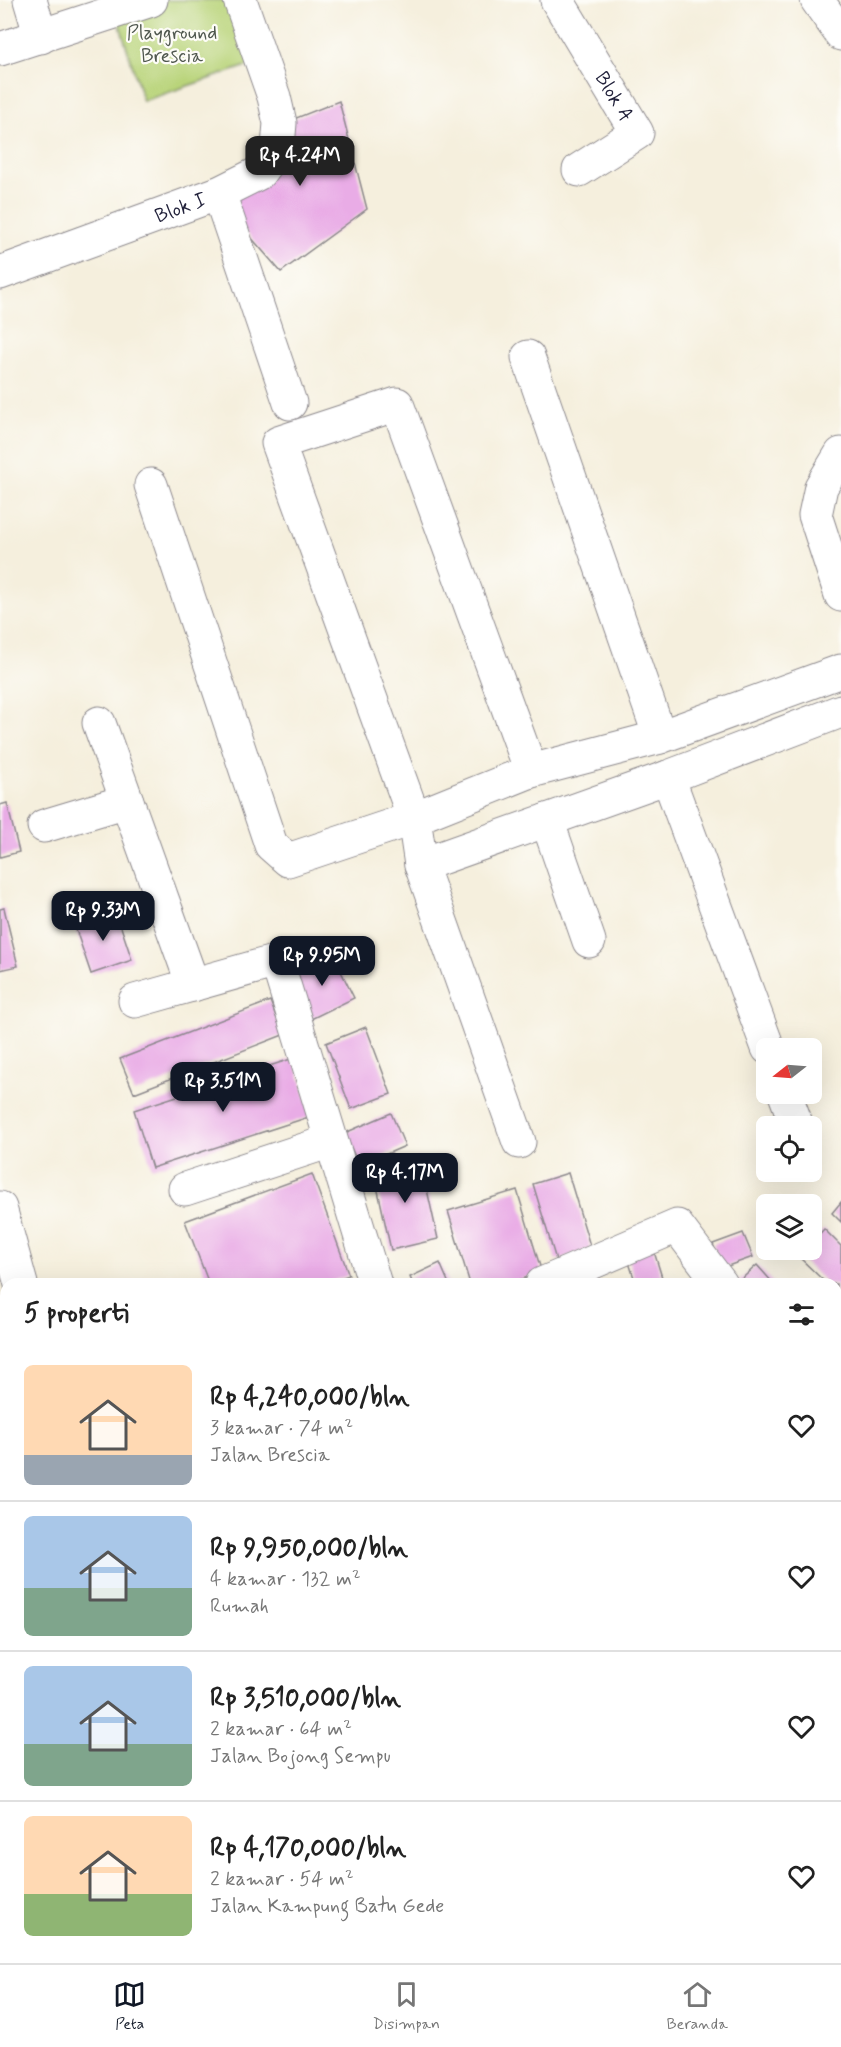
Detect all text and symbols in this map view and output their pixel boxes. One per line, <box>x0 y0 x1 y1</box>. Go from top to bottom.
park label: Playground Brescia <box>127 20 217 70</box>
street label: Blok A <box>588 67 639 127</box>
pin: Rp 4.24M <box>238 136 362 187</box>
text: Rp 4.24M <box>259 142 341 169</box>
street label: Blok I <box>151 187 211 230</box>
pin: Rp 9.33M <box>41 891 165 942</box>
text: Rp 9.33M <box>66 897 140 924</box>
pin: Rp 9.95M <box>260 936 384 987</box>
text: Rp 9.95M <box>283 942 361 969</box>
north arrow <box>756 1038 822 1104</box>
map controls <box>756 1038 822 1260</box>
pin: Rp 3.51M <box>161 1062 285 1113</box>
text: Rp 3.51M <box>184 1068 262 1095</box>
button: locate <box>756 1116 822 1182</box>
pin: Rp 4.17M <box>343 1153 467 1204</box>
text: Rp 4.17M <box>366 1159 444 1186</box>
button: layers <box>756 1194 822 1260</box>
text: 5 properti <box>24 1297 129 1331</box>
icon: filters <box>785 1298 818 1331</box>
text: Rp 4,240,000/bln <box>210 1381 409 1415</box>
icon: home <box>72 1389 144 1461</box>
icon: heart <box>785 1409 818 1442</box>
text: 3 kamar · 74 m² <box>210 1415 353 1442</box>
text: Jalan Brescia <box>210 1442 330 1469</box>
text: Rp 9,950,000/bln <box>210 1532 408 1566</box>
icon: home <box>72 1540 144 1612</box>
icon: heart <box>785 1560 818 1593</box>
text: 4 kamar · 132 m² <box>210 1566 361 1593</box>
text: Rumah <box>210 1593 269 1620</box>
text: Rp 3,510,000/bln <box>210 1682 401 1716</box>
icon: home <box>72 1690 144 1762</box>
icon: heart <box>785 1710 818 1743</box>
text: 2 kamar · 64 m² <box>210 1716 352 1743</box>
text: Jalan Bojong Sempu <box>210 1743 391 1770</box>
text: Rp 4,170,000/bln <box>210 1832 406 1866</box>
icon: home <box>72 1840 144 1912</box>
icon: heart <box>785 1860 818 1893</box>
text: 2 kamar · 54 m² <box>210 1866 354 1893</box>
text: Jalan Kampung Batu Gede <box>210 1893 444 1920</box>
tab: Peta <box>113 1978 146 2035</box>
tab: Disimpan <box>373 1978 440 2035</box>
tab: Beranda <box>666 1978 728 2035</box>

